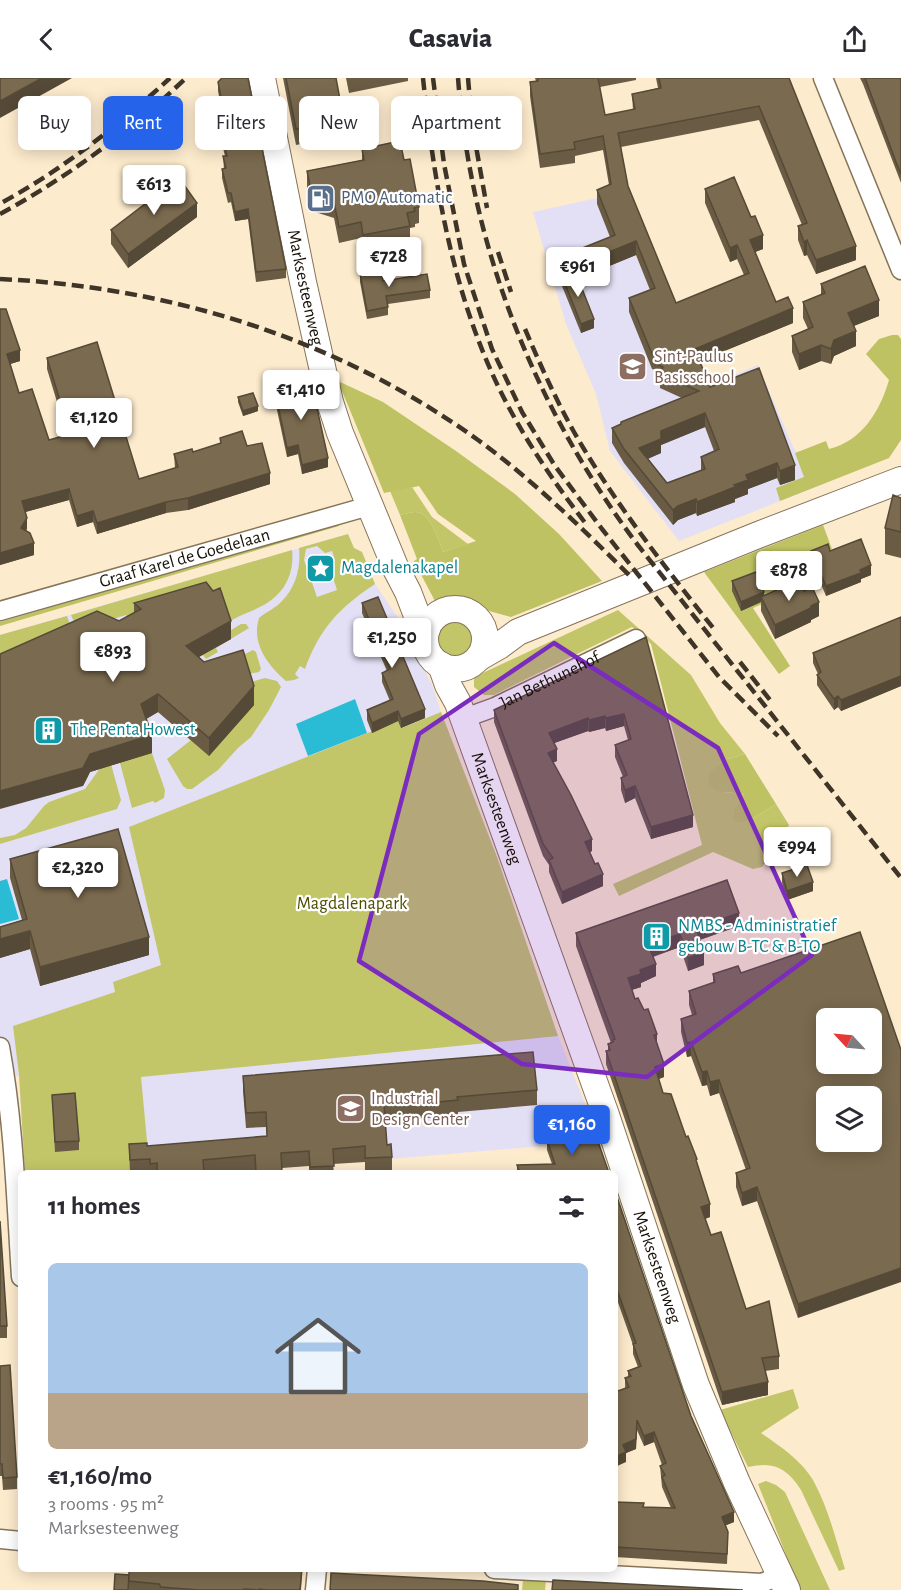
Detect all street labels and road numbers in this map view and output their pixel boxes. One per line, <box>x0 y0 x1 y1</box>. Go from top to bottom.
street label: Marksesteenweg <box>284 228 326 347</box>
street label: Graaf Karel de Goedelaan <box>97 526 272 591</box>
street label: Jan Bethunehof <box>497 648 604 712</box>
street label: Marksesteenweg <box>468 750 524 867</box>
street label: Marksesteenweg <box>630 1209 684 1326</box>

